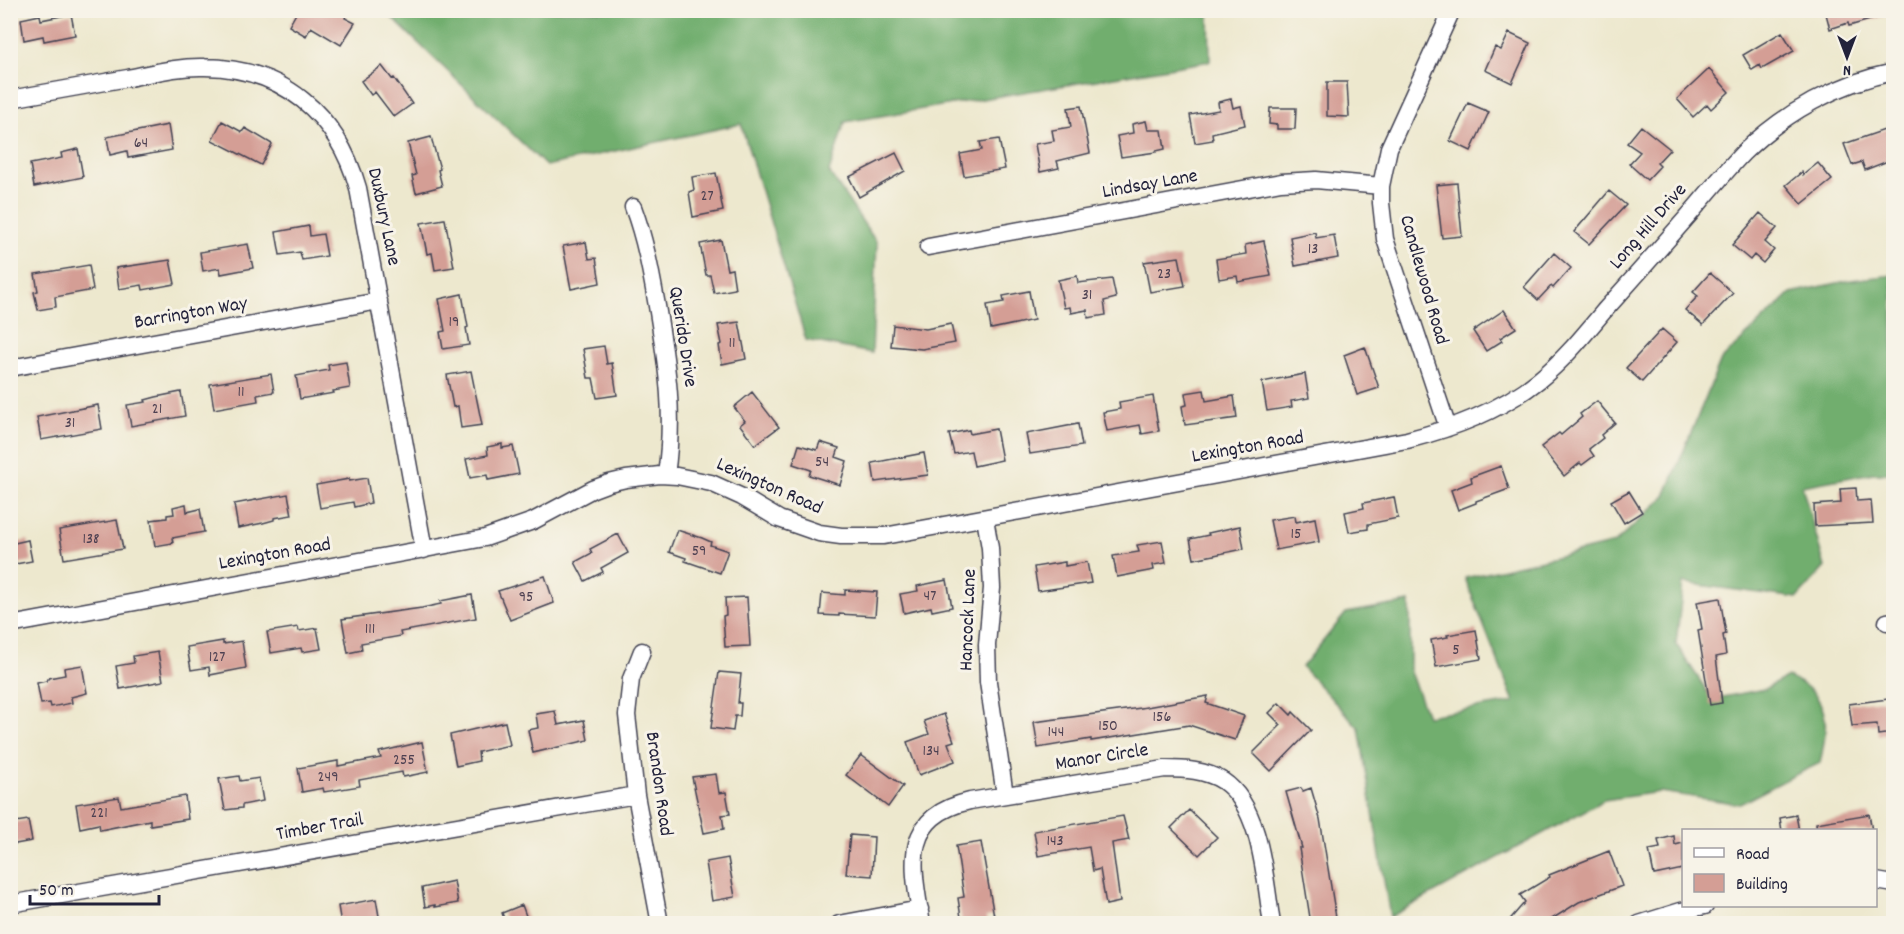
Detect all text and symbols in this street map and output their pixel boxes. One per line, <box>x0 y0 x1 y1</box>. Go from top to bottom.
north arrow <box>1817 27 1877 87</box>
text: N <box>1843 58 1851 81</box>
house number: 64 <box>134 132 148 155</box>
street label: Lindsay Lane <box>1100 163 1200 207</box>
street label: Duxbury Lane <box>359 166 407 269</box>
street label: Long Hill Drive <box>1604 178 1695 276</box>
house number: 27 <box>700 185 714 208</box>
street label: Candlewood Road <box>1391 212 1455 348</box>
house number: 13 <box>1308 238 1318 261</box>
house number: 23 <box>1157 263 1171 286</box>
house number: 31 <box>1082 284 1092 307</box>
street label: Querido Drive <box>660 285 704 390</box>
street label: Barrington Way <box>132 290 251 338</box>
house number: 19 <box>449 311 459 334</box>
house number: 11 <box>728 332 736 355</box>
house number: 11 <box>237 381 245 404</box>
house number: 21 <box>152 398 162 421</box>
house number: 31 <box>65 412 75 435</box>
street label: Lexington Road <box>1190 424 1306 472</box>
street label: Lexington Road <box>711 451 827 523</box>
house number: 54 <box>815 451 829 474</box>
house number: 15 <box>1291 523 1301 546</box>
house number: 138 <box>82 528 100 551</box>
street label: Lexington Road <box>217 531 333 579</box>
house number: 59 <box>692 540 706 563</box>
street label: Hancock Lane <box>953 568 985 672</box>
house number: 47 <box>924 585 936 608</box>
house number: 95 <box>519 586 533 609</box>
house number: 111 <box>365 618 375 641</box>
house number: 5 <box>1452 639 1460 662</box>
house number: 127 <box>209 646 225 669</box>
house number: 156 <box>1153 706 1172 729</box>
house number: 150 <box>1098 715 1118 738</box>
house number: 144 <box>1048 721 1064 744</box>
street label: Brandon Road <box>637 730 679 838</box>
street label: Manor Circle <box>1053 737 1151 779</box>
house number: 134 <box>922 740 940 763</box>
house number: 255 <box>393 749 415 772</box>
house number: 249 <box>318 766 338 789</box>
house number: 221 <box>90 802 108 825</box>
street label: Timber Trail <box>274 807 366 849</box>
legend <box>1682 829 1877 907</box>
house number: 143 <box>1046 830 1064 853</box>
text: Road <box>1736 843 1770 868</box>
scale bar <box>30 868 159 906</box>
text: Building <box>1736 873 1788 898</box>
text: 50 m <box>39 879 74 904</box>

